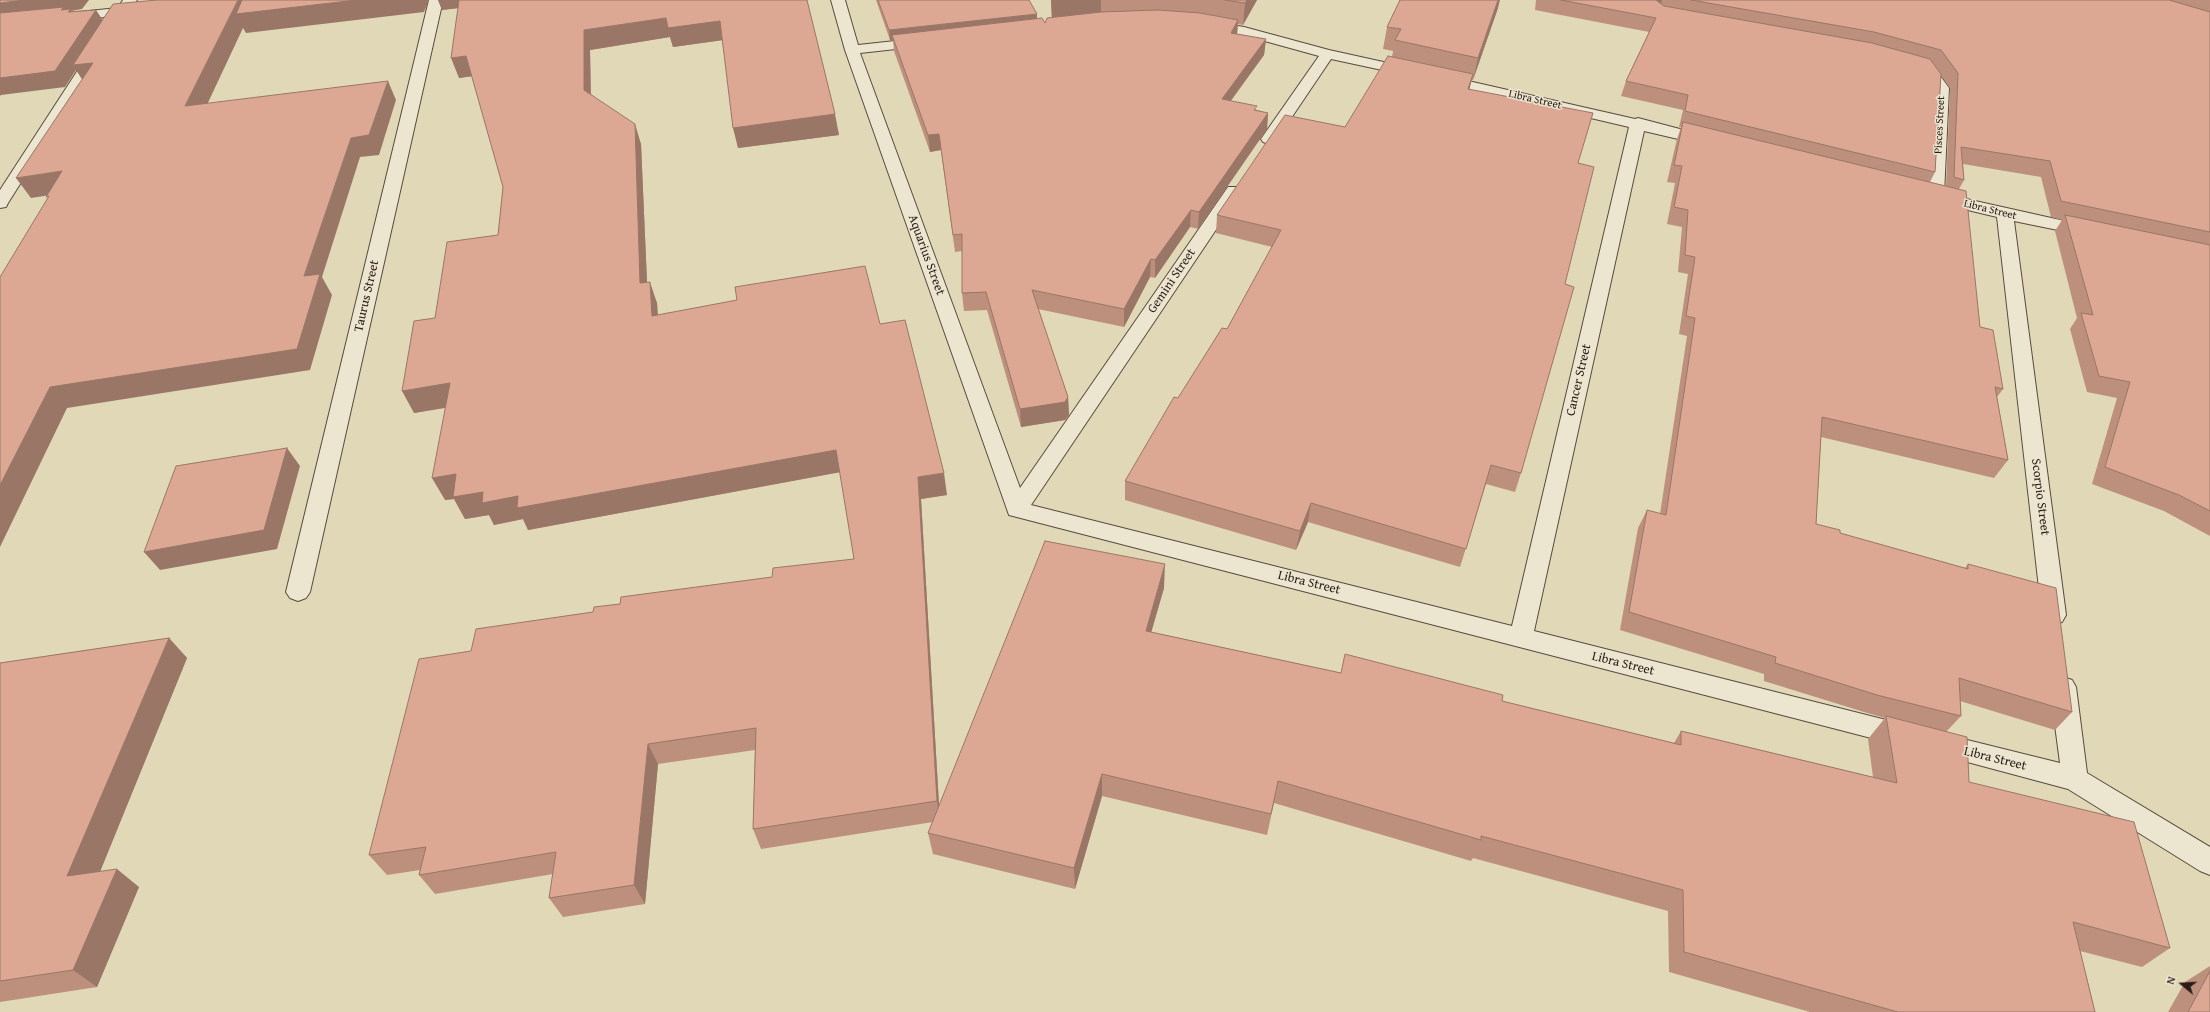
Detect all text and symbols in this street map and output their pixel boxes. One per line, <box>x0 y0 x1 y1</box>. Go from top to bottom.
street label: Libra Street <box>1507 87 1563 113</box>
street label: Pisces Street <box>1932 96 1948 154</box>
street label: Libra Street <box>1962 197 2018 223</box>
street label: Aquarius Street <box>904 212 948 298</box>
street label: Gemini Street <box>1145 246 1199 316</box>
street label: Taurus Street <box>351 259 383 333</box>
street label: Cancer Street <box>1563 342 1595 418</box>
street label: Scorpio Street <box>2028 458 2052 536</box>
street label: Libra Street <box>1276 568 1342 598</box>
street label: Libra Street <box>1590 649 1656 679</box>
street label: Libra Street <box>1962 744 2028 774</box>
north arrow <box>2162 964 2202 1004</box>
text: N <box>2162 974 2179 986</box>

